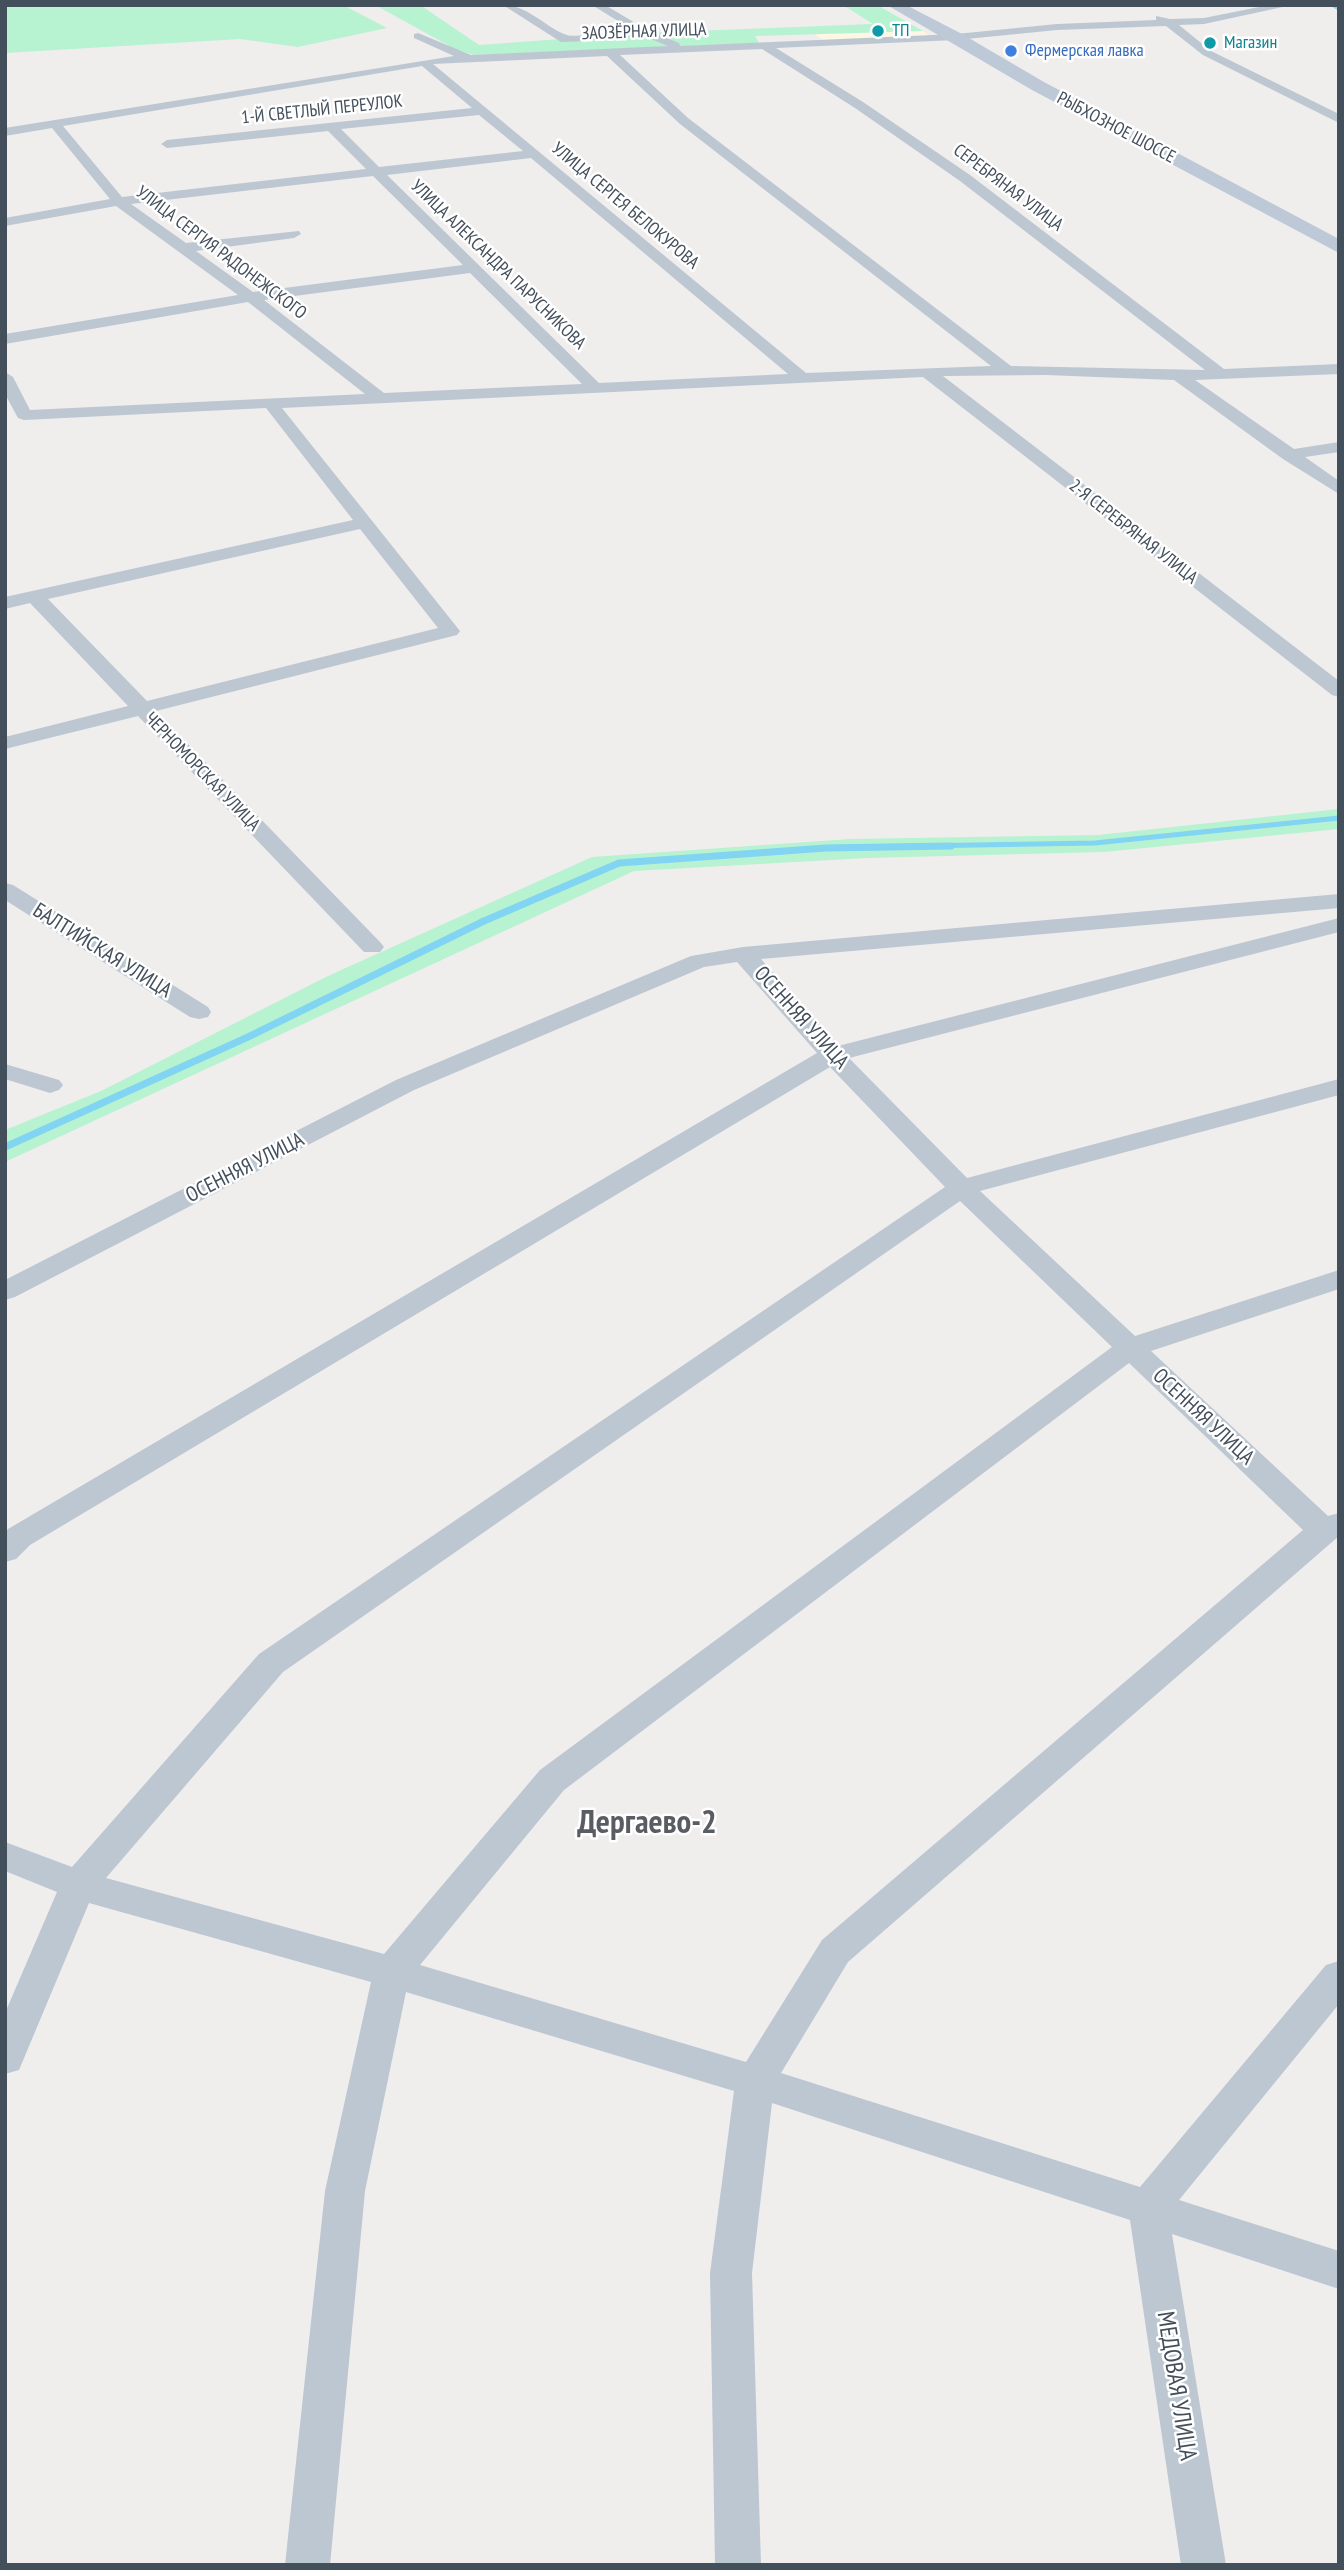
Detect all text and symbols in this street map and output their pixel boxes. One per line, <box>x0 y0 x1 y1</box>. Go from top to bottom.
street label: ЗАОЗЁРНАЯ УЛИЦА <box>581 19 707 45</box>
place label: ТП <box>892 20 910 42</box>
marker: ТП <box>870 23 886 39</box>
place label: Магазин <box>1224 32 1277 54</box>
marker: Магазин <box>1202 35 1218 51</box>
place label: Фермерская лавка <box>1025 40 1144 62</box>
marker: Фермерская лавка <box>1003 43 1019 59</box>
street label: РЫБХОЗНОЕ ШОССЕ <box>1053 88 1179 168</box>
street label: 1-Й СВЕТЛЫЙ ПЕРЕУЛОК <box>240 91 404 129</box>
street label: УЛИЦА СЕРГЕЯ БЕЛОКУРОВА <box>547 138 703 274</box>
street label: СЕРЕБРЯНАЯ УЛИЦА <box>949 140 1067 236</box>
street label: УЛИЦА АЛЕКСАНДРА ПАРУСНИКОВА <box>406 176 590 354</box>
street label: УЛИЦА СЕРГИЯ РАДОНЕЖСКОГО <box>132 182 310 324</box>
street label: 2-Я СЕРЕБРЯНАЯ УЛИЦА <box>1064 475 1202 589</box>
street label: ЧЕРНОМОРСКАЯ УЛИЦА <box>140 708 264 836</box>
street label: БАЛТИЙСКАЯ УЛИЦА <box>28 898 176 1004</box>
street label: ОСЕННЯЯ УЛИЦА <box>748 962 854 1074</box>
street label: ОСЕННЯЯ УЛИЦА <box>182 1127 308 1209</box>
street label: ОСЕННЯЯ УЛИЦА <box>1147 1364 1259 1470</box>
district label: Дергаево-2 <box>577 1804 717 1844</box>
street label: МЕДОВАЯ УЛИЦА <box>1150 2309 1202 2463</box>

